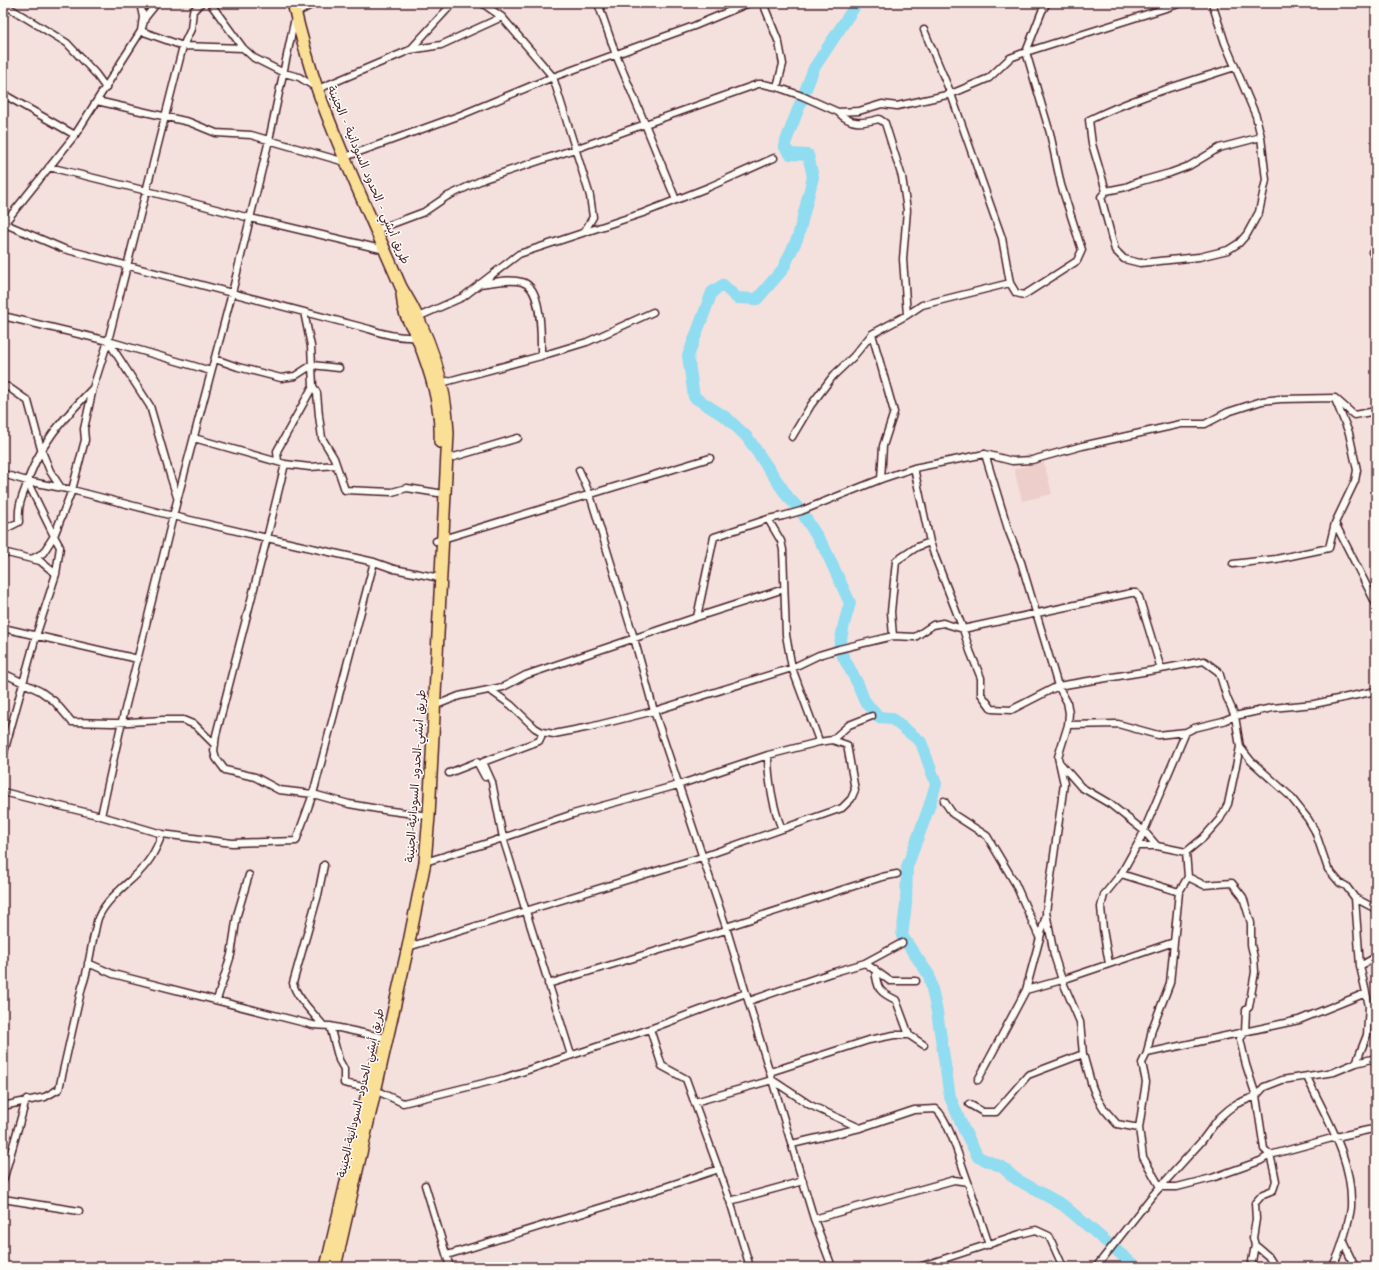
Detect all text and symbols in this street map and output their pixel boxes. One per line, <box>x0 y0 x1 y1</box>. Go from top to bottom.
street label: طريق أبشي - الحدود السودانية - الجنينة <box>321 83 413 268</box>
street label: طريق أبشي-الحدود السودانية-الجنينة <box>401 689 433 863</box>
street label: طريق أبشي-الحدود السودانية-الجنينة <box>333 1007 391 1180</box>

